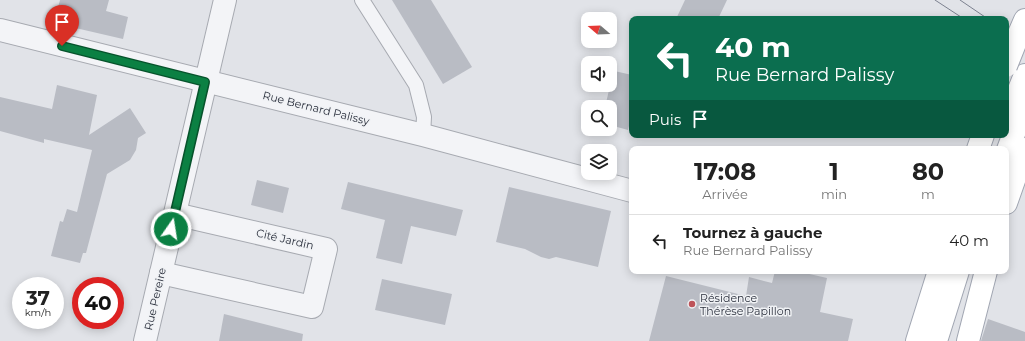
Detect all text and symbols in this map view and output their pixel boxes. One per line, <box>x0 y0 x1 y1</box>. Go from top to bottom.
pin <box>45 5 79 46</box>
icon: arrive <box>51 11 73 33</box>
north arrow <box>581 12 617 48</box>
map controls <box>581 12 617 180</box>
text: 40 m <box>715 30 791 64</box>
icon: left <box>649 32 701 84</box>
button: sound <box>581 56 617 92</box>
text: Rue Bernard Palissy <box>715 64 894 86</box>
street label: Rue Bernard Palissy <box>261 88 371 128</box>
button: search <box>581 100 617 136</box>
icon: arrive <box>689 108 711 130</box>
text: Puis <box>649 110 681 129</box>
button: layers <box>581 144 617 180</box>
text: 17:08 <box>694 157 756 186</box>
text: 1 <box>829 157 839 186</box>
text: 80 <box>912 157 944 186</box>
text: Arrivée <box>702 186 748 202</box>
text: min <box>821 186 847 202</box>
text: m <box>921 186 935 202</box>
position arrow <box>150 208 192 250</box>
text: Tournez à gauche <box>683 223 822 242</box>
street label: Cité Jardin <box>255 226 315 252</box>
icon: left <box>649 230 671 252</box>
text: 40 m <box>949 231 989 250</box>
text: Rue Bernard Palissy <box>683 242 812 258</box>
street label: Rue Pereire <box>141 266 169 332</box>
speed limit sign: 40 <box>72 277 124 329</box>
text: 37 <box>26 286 50 310</box>
place label: Résidence Thérèse Papillon <box>700 291 791 318</box>
marker: Résidence Thérèse Papillon <box>687 299 697 309</box>
text: km/h <box>25 306 51 319</box>

